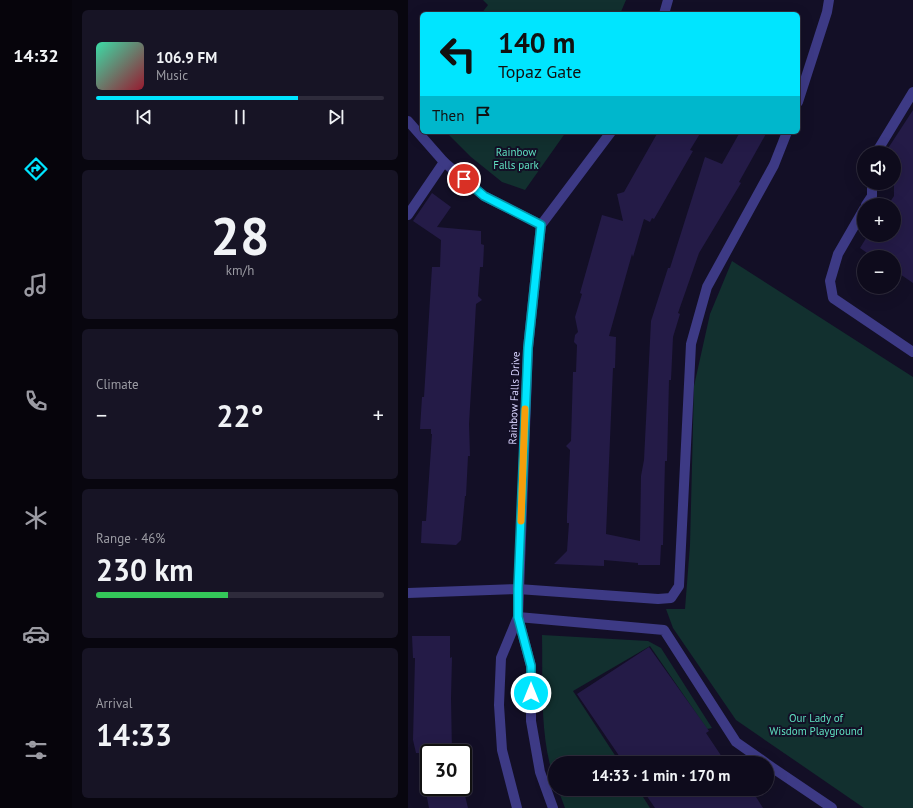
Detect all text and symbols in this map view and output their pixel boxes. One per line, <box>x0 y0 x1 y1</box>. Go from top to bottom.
text: 140 m <box>498 24 575 61</box>
icon: left <box>432 28 484 80</box>
text: 14:32 <box>13 44 59 67</box>
text: 106.9 FM <box>156 48 217 67</box>
text: Topaz Gate <box>498 60 581 83</box>
text: Music <box>156 67 188 84</box>
icon: arrive <box>472 104 494 126</box>
icon: previous <box>133 106 155 128</box>
icon: pause <box>229 106 251 128</box>
icon: next <box>325 106 347 128</box>
text: Then <box>432 106 464 125</box>
park label: Rainbow Falls park <box>493 145 540 172</box>
map controls <box>857 146 901 294</box>
button: sound <box>857 146 901 190</box>
icon: directions <box>22 155 50 183</box>
pin <box>447 162 481 196</box>
icon: arrive <box>453 168 475 190</box>
button: + <box>857 198 901 242</box>
text: 28 <box>211 202 269 269</box>
button: − <box>857 250 901 294</box>
text: km/h <box>226 262 254 279</box>
icon: music <box>22 271 50 299</box>
street label: Rainbow Falls Drive <box>505 351 523 445</box>
text: Climate <box>96 376 139 393</box>
icon: phone <box>22 387 50 415</box>
text: 22° <box>216 396 264 435</box>
text: − <box>96 401 107 429</box>
text: + <box>373 401 384 429</box>
icon: climate <box>22 504 50 532</box>
text: Range · 46% <box>96 530 165 547</box>
text: 230 km <box>96 550 194 589</box>
icon: car <box>22 620 50 648</box>
position arrow <box>510 672 552 714</box>
text: Arrival <box>96 695 132 712</box>
park label: Our Lady of Wisdom Playground <box>769 711 863 738</box>
text: 14:33 <box>96 715 172 754</box>
icon: filters <box>22 736 50 764</box>
speed limit sign: 30 <box>420 744 472 796</box>
text: 14:33 · 1 min · 170 m <box>592 766 730 785</box>

